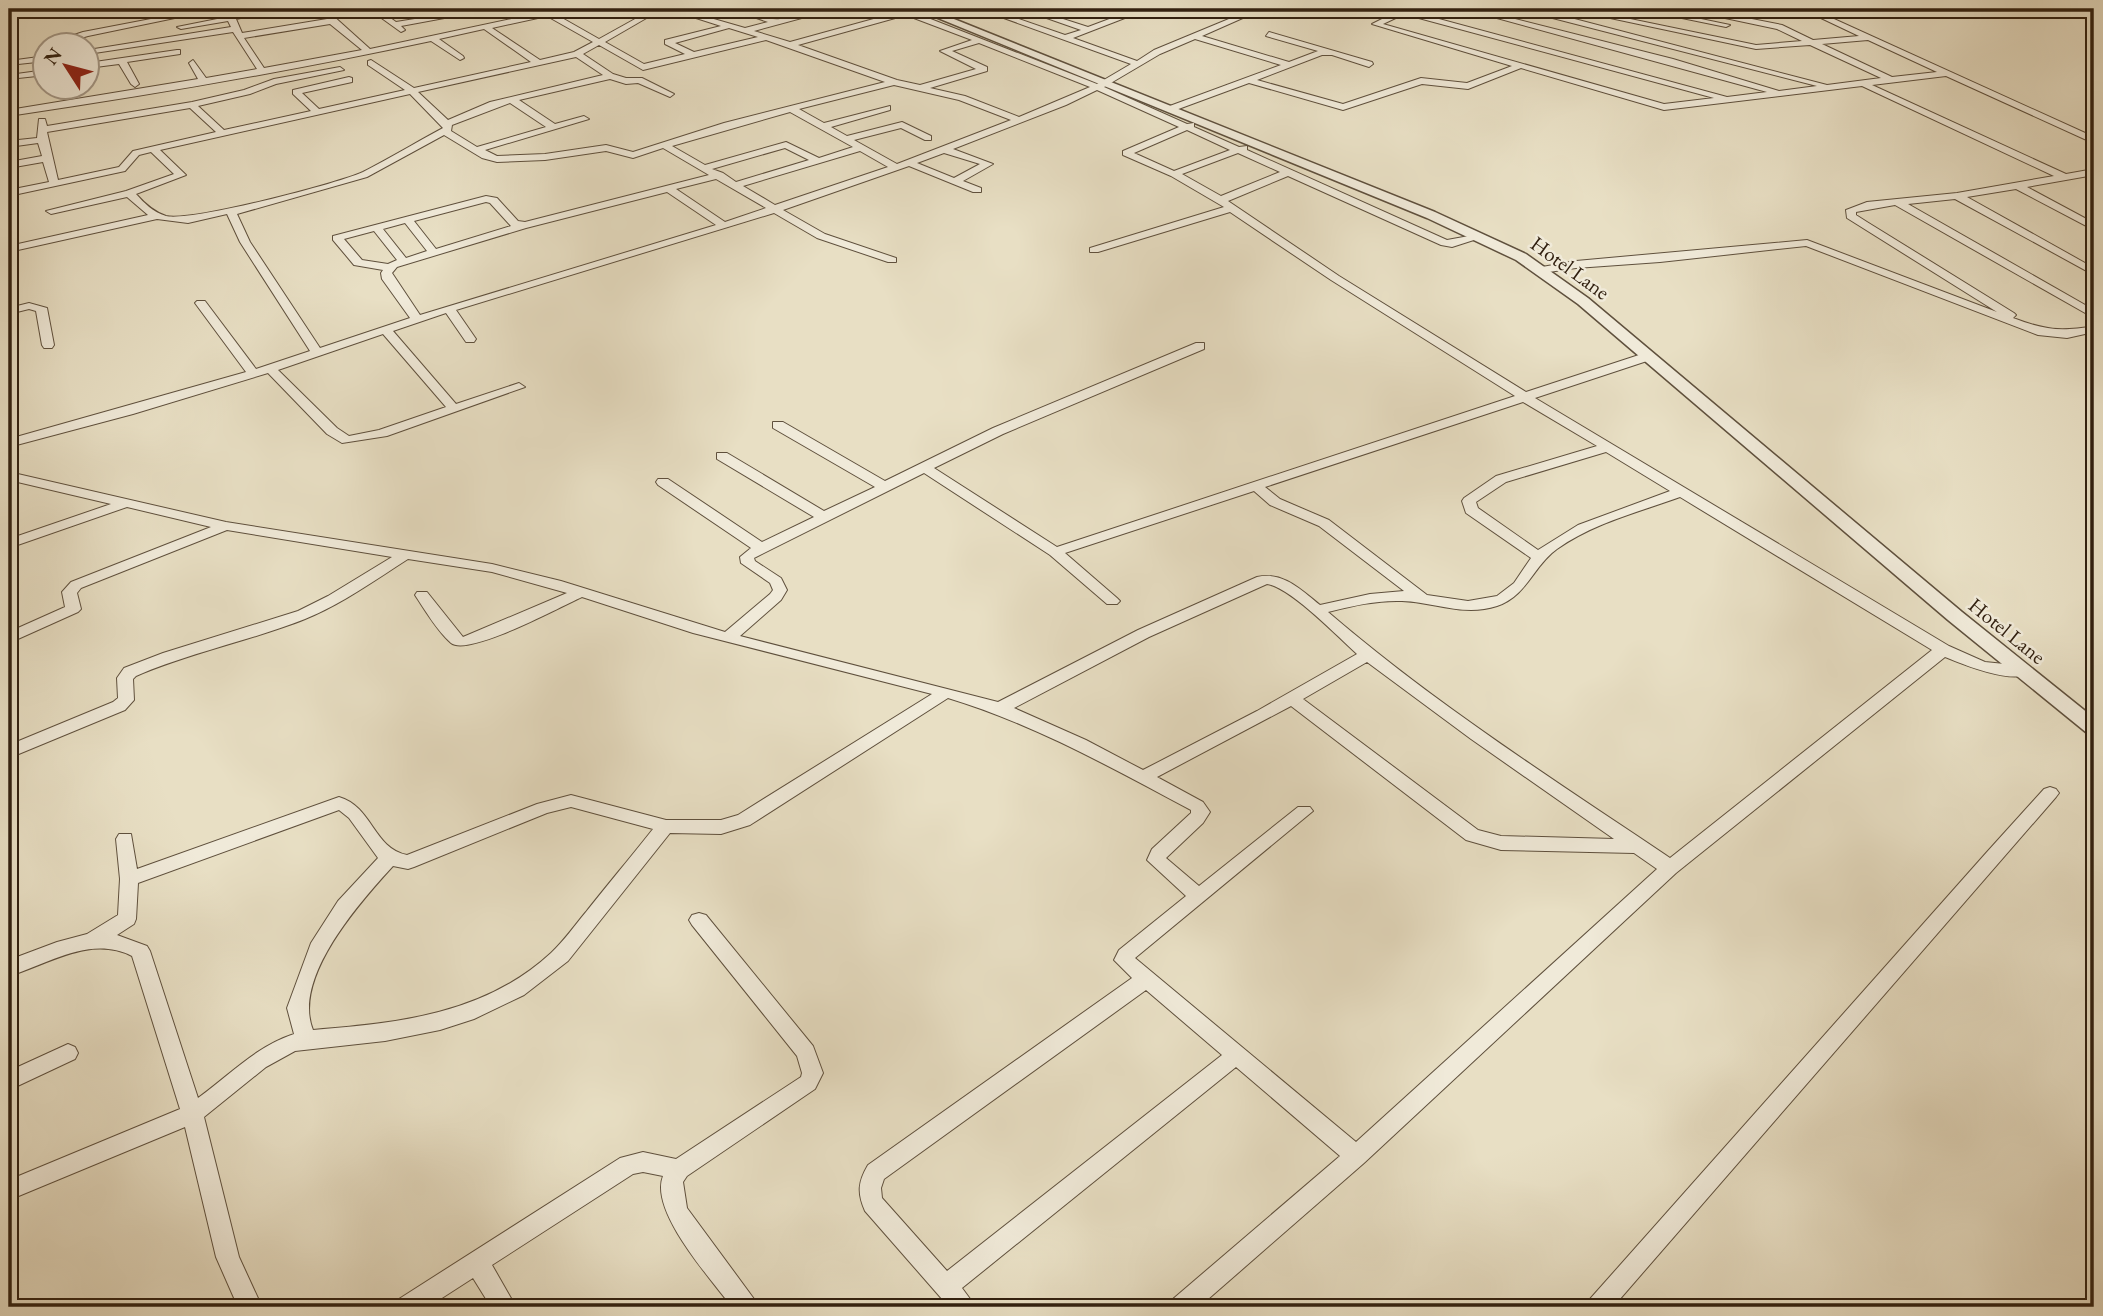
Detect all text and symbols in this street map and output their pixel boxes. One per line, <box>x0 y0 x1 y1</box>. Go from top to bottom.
north arrow <box>32 32 102 102</box>
text: N <box>38 42 68 70</box>
street label: Hotel Lane <box>1525 230 1615 305</box>
street label: Hotel Lane <box>1963 591 2051 670</box>

